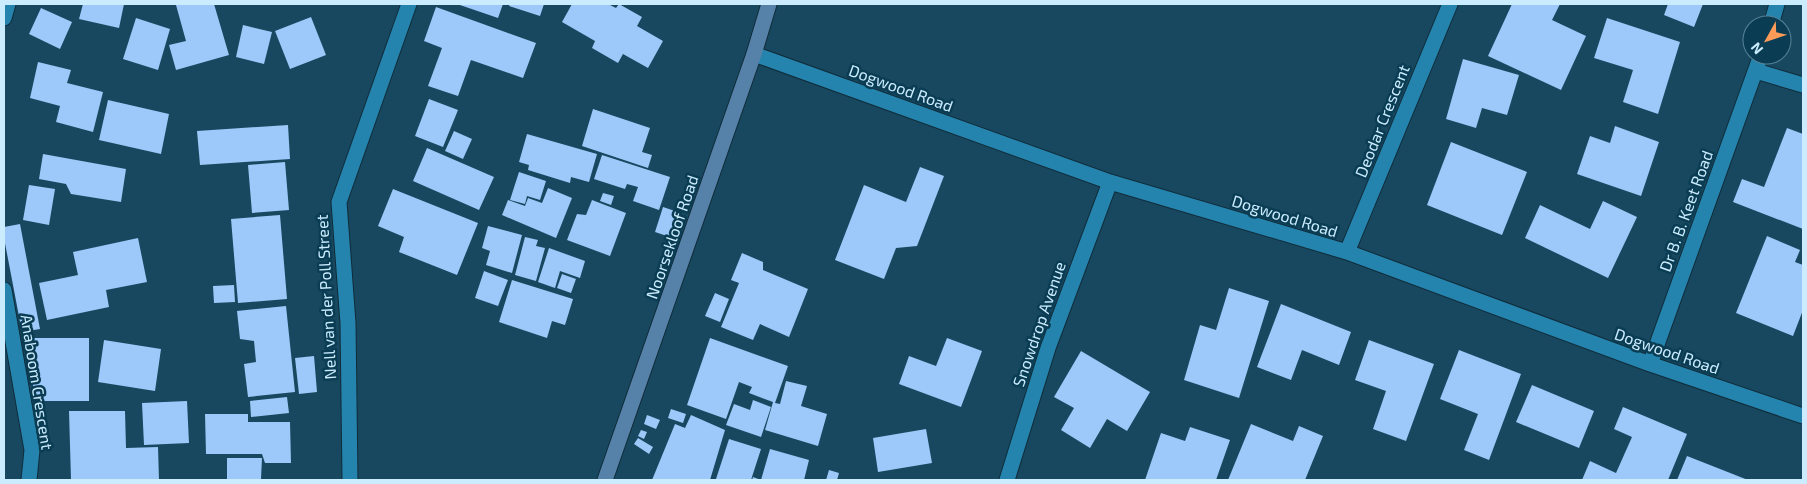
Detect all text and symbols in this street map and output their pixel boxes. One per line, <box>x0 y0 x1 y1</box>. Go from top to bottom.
north arrow <box>1742 15 1792 65</box>
text: N <box>1747 39 1766 58</box>
street label: Dogwood Road <box>846 60 956 115</box>
street label: Deodar Crescent <box>1350 62 1413 180</box>
street label: Dr B. B. Keet Road <box>1655 148 1716 274</box>
street label: Noorsekloof Road <box>641 172 702 301</box>
street label: Dogwood Road <box>1230 190 1340 241</box>
street label: Nell van der Poll Street <box>312 214 339 380</box>
street label: Snowdrop Avenue <box>1008 259 1069 389</box>
street label: Anaboom Crescent <box>17 313 58 451</box>
street label: Dogwood Road <box>1612 324 1722 377</box>

